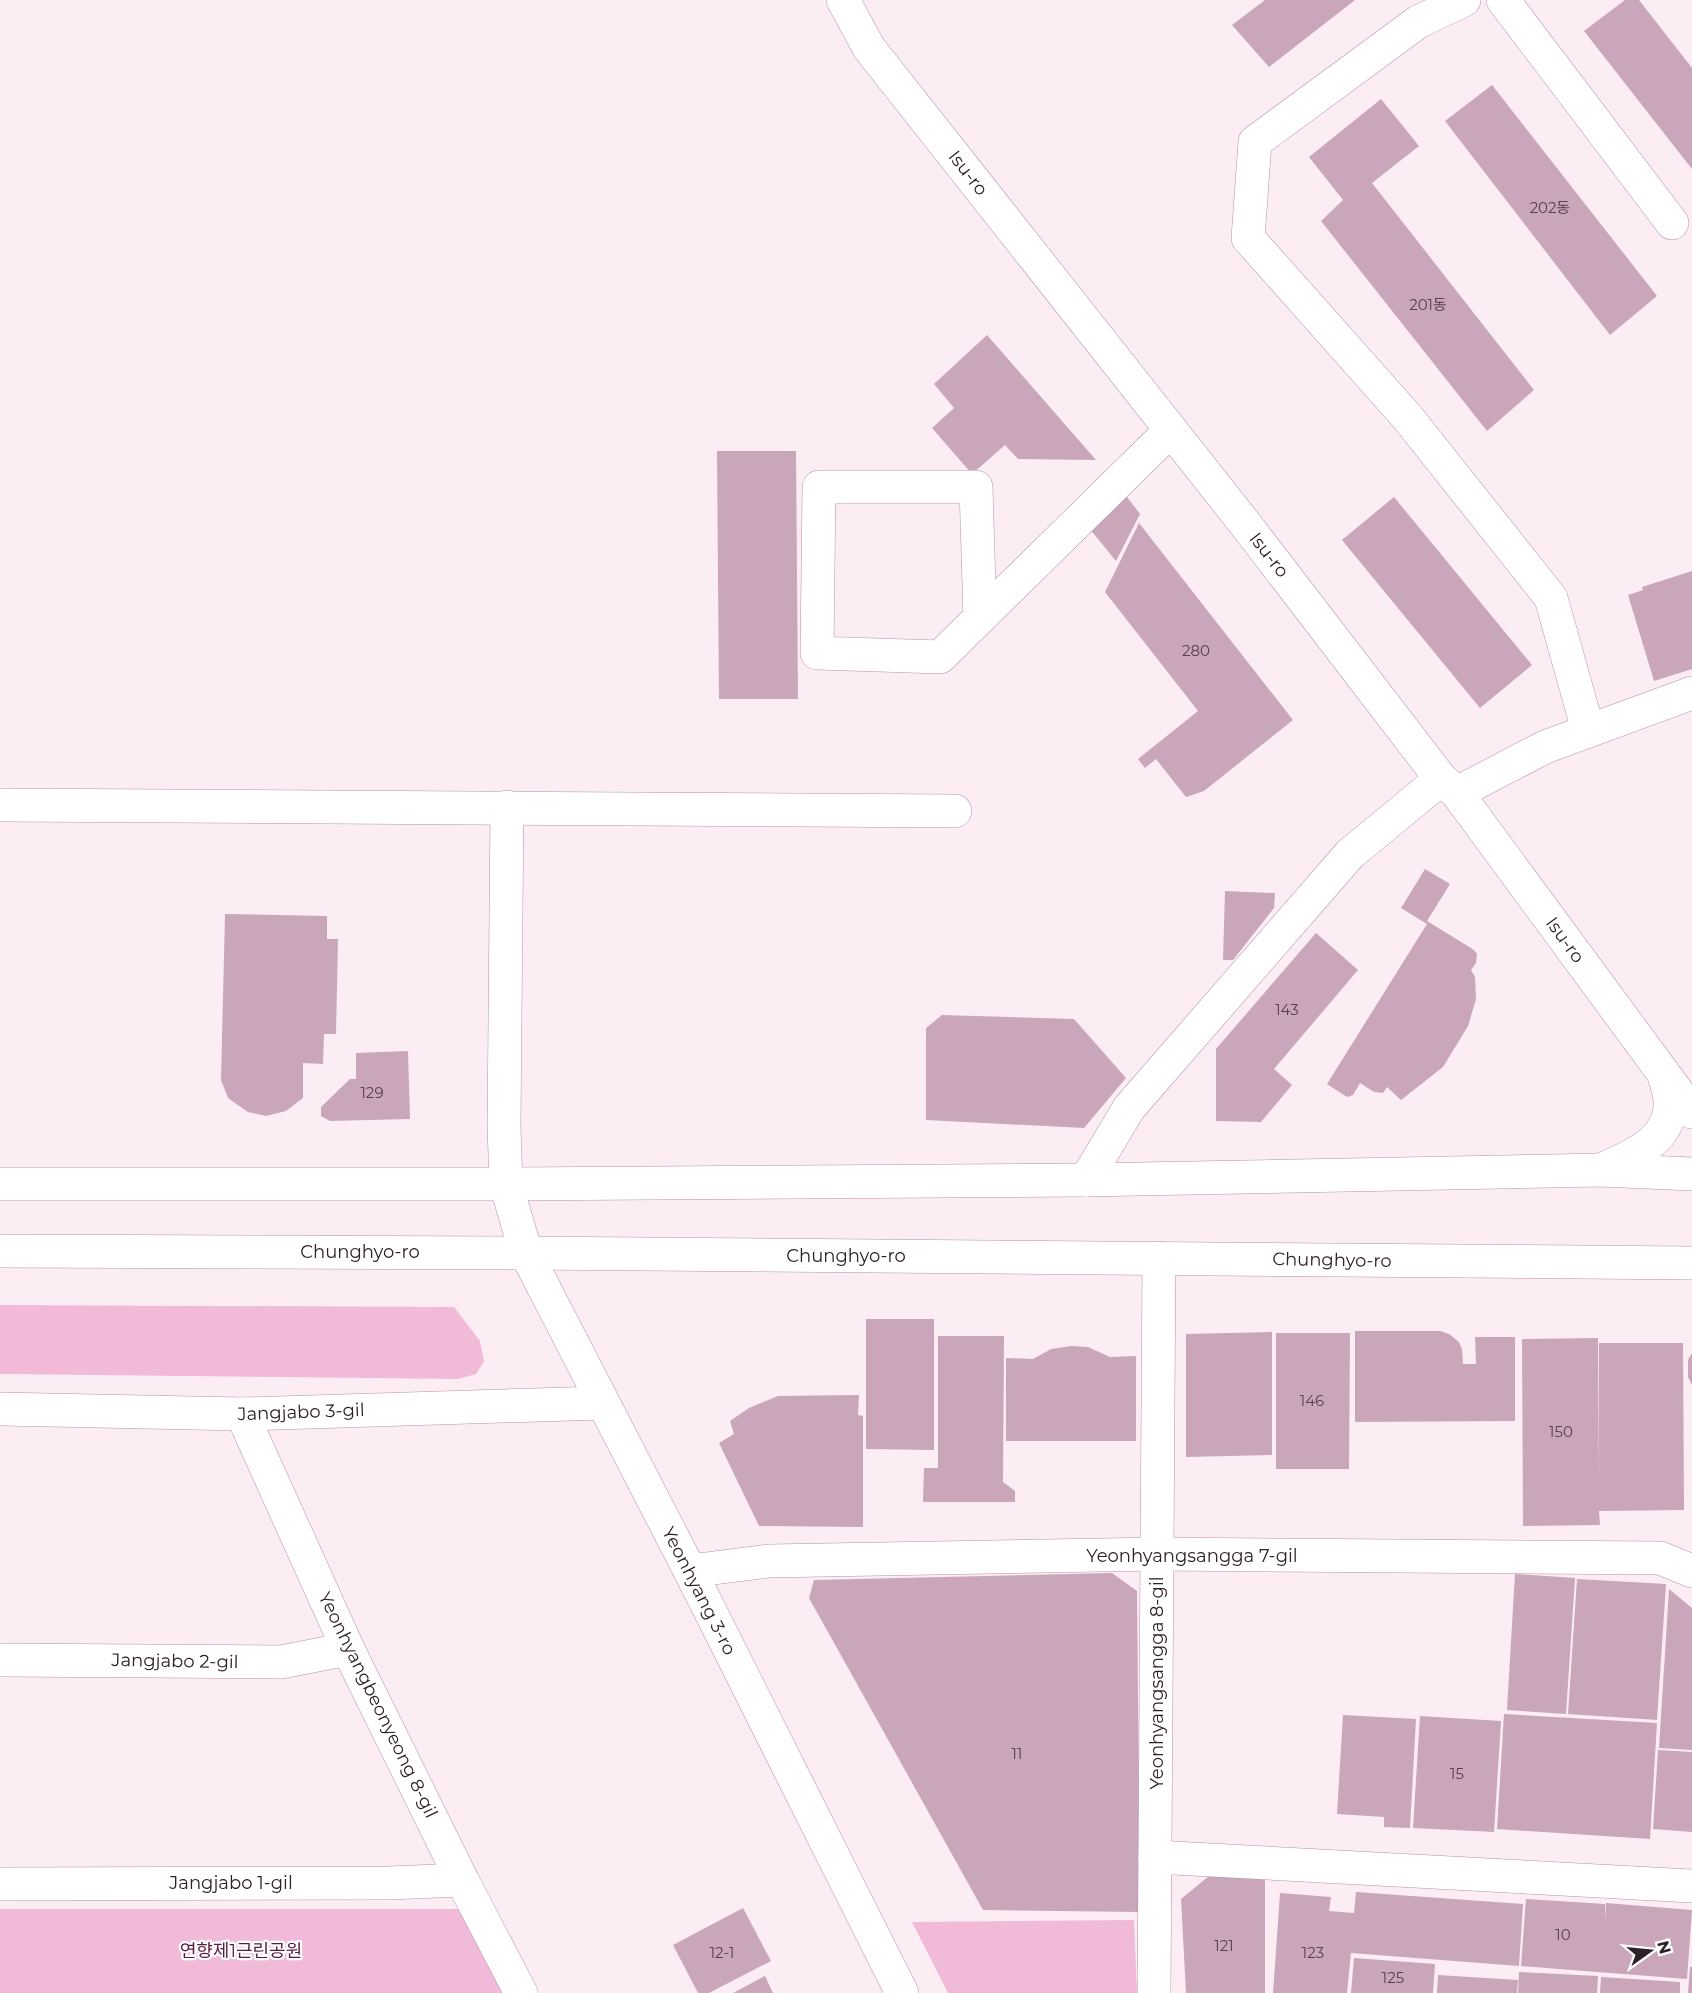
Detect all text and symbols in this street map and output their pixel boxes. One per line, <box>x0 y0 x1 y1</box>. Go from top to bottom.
street label: Isu-ro <box>943 146 993 200</box>
house number: 202동 <box>1530 198 1570 217</box>
house number: 201동 <box>1409 295 1447 314</box>
street label: Isu-ro <box>1244 528 1294 582</box>
house number: 280 <box>1182 641 1210 660</box>
street label: Isu-ro <box>1541 913 1589 967</box>
house number: 143 <box>1275 1000 1299 1019</box>
house number: 129 <box>360 1083 384 1102</box>
street label: Chunghyo-ro <box>300 1241 420 1263</box>
street label: Chunghyo-ro <box>786 1245 906 1267</box>
street label: Chunghyo-ro <box>1272 1248 1392 1272</box>
house number: 146 <box>1300 1391 1324 1410</box>
street label: Jangjabo 3-gil <box>236 1399 365 1425</box>
house number: 150 <box>1549 1422 1573 1441</box>
street label: Yeonhyang 3-ro <box>657 1523 741 1659</box>
street label: Yeonhyangsangga 7-gil <box>1086 1545 1298 1567</box>
street label: Yeonhyangsangga 8-gil <box>1146 1576 1168 1790</box>
street label: Yeonhyangbeonyeong 8-gil <box>314 1588 442 1822</box>
street label: Jangjabo 2-gil <box>110 1649 239 1673</box>
house number: 11 <box>1012 1744 1022 1763</box>
house number: 15 <box>1450 1764 1464 1783</box>
street label: Jangjabo 1-gil <box>168 1872 293 1894</box>
north arrow <box>1620 1921 1680 1981</box>
house number: 10 <box>1555 1925 1571 1944</box>
house number: 121 <box>1214 1936 1234 1955</box>
text: N <box>1653 1939 1675 1956</box>
park label: 연향제1근린공원 <box>180 1940 302 1962</box>
house number: 12-1 <box>710 1943 734 1962</box>
house number: 123 <box>1302 1943 1324 1962</box>
house number: 125 <box>1382 1968 1404 1987</box>

